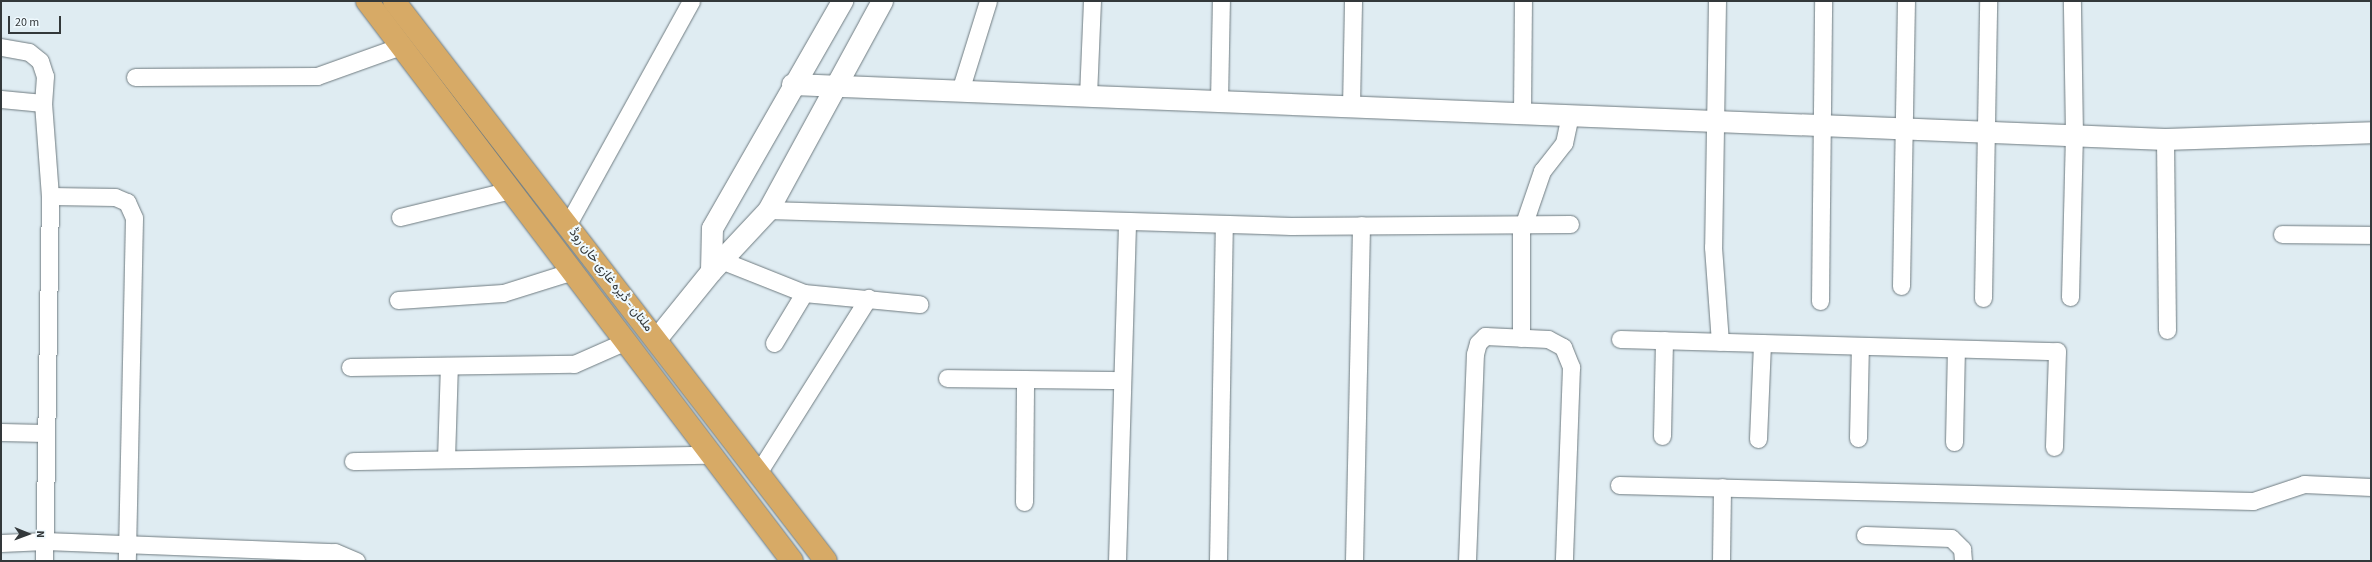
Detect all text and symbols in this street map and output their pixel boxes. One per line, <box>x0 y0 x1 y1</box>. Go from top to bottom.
scale bar <box>10 8 63 34</box>
text: 20 m <box>15 14 39 31</box>
street label: ملتان - ڈیرہ غازی خان روڈ <box>566 225 656 335</box>
north arrow <box>8 514 48 554</box>
text: N <box>33 530 48 538</box>

